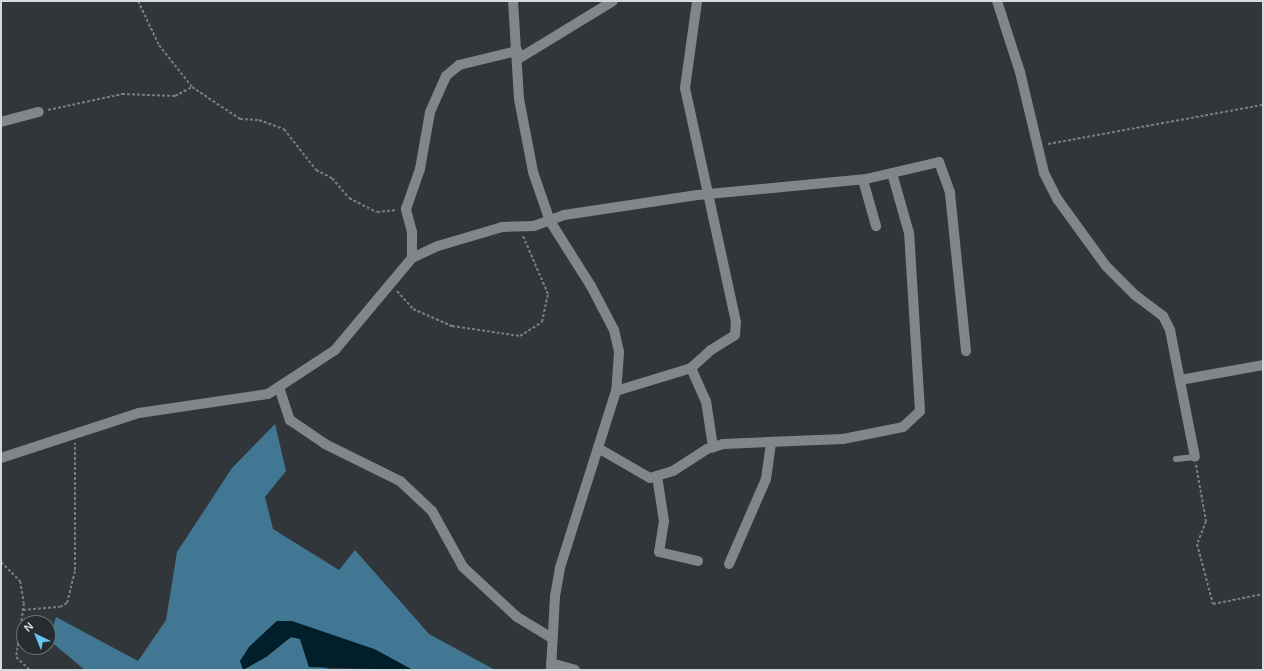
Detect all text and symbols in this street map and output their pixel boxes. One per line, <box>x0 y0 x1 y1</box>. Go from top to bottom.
north arrow <box>16 615 56 655</box>
text: N <box>21 620 35 634</box>

